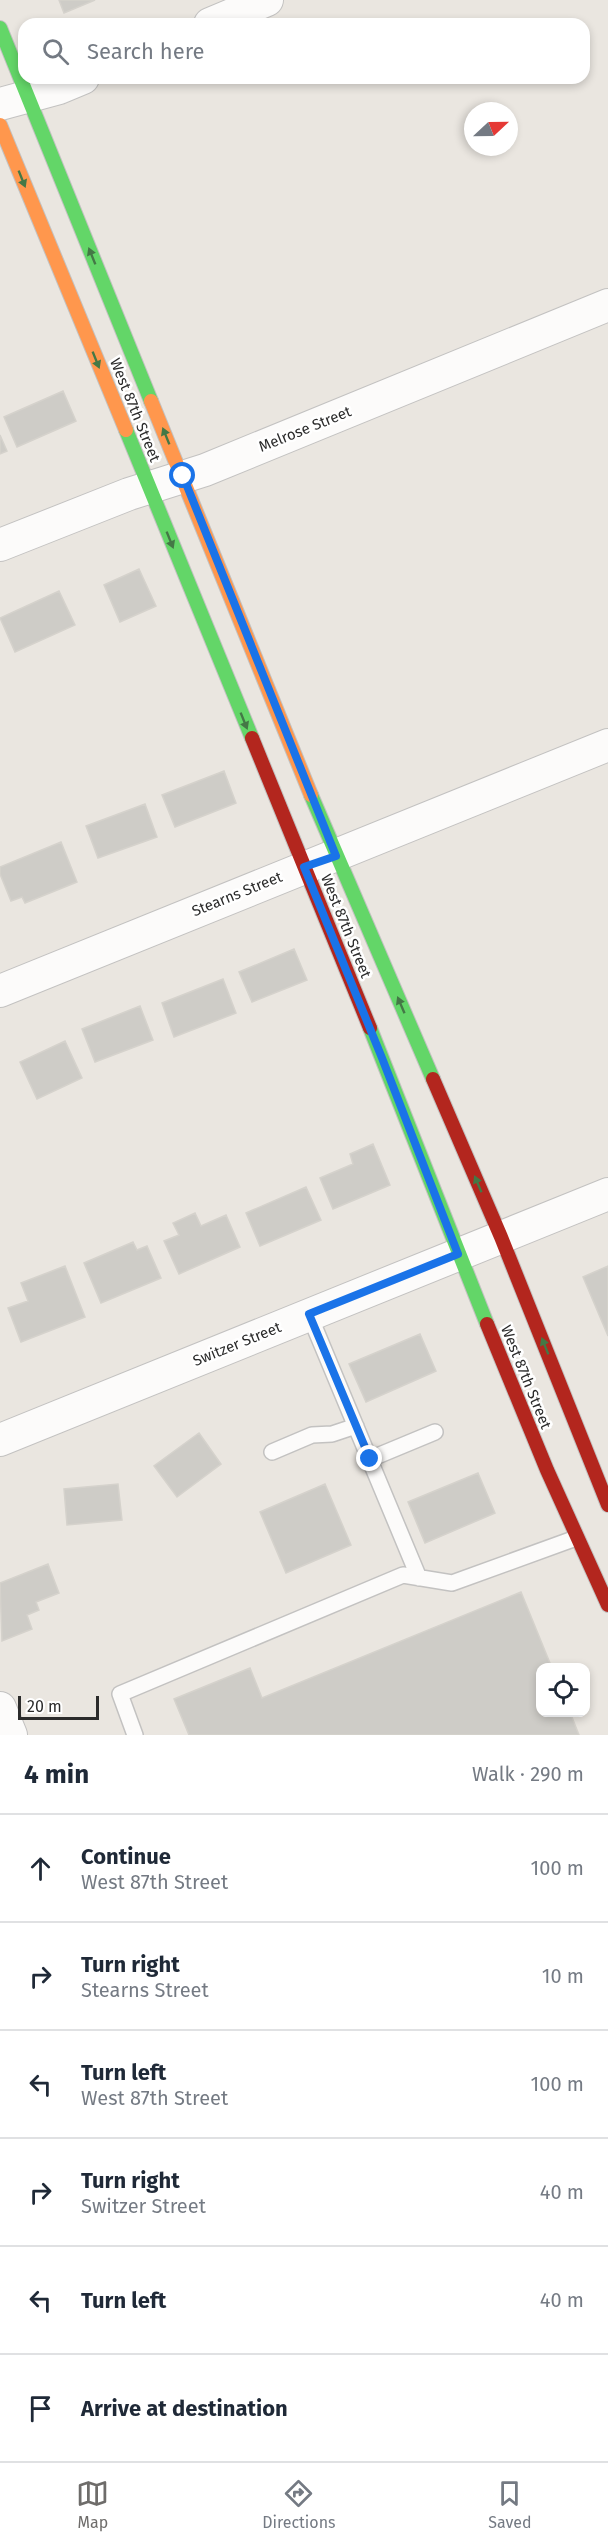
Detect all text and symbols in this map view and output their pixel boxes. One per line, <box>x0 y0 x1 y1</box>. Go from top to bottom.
search box <box>18 18 590 84</box>
icon: search <box>39 35 72 68</box>
text: Search here <box>87 38 205 65</box>
north arrow <box>464 102 518 156</box>
one-way arrow <box>17 171 27 189</box>
one-way arrow <box>87 246 97 264</box>
one-way arrow <box>92 351 101 369</box>
street label: West 87th Street <box>106 355 164 465</box>
street label: Melrose Street <box>256 402 354 456</box>
one-way arrow <box>161 427 170 445</box>
route start <box>169 462 195 488</box>
one-way arrow <box>165 532 175 550</box>
one-way arrow <box>239 712 249 730</box>
street label: Stearns Street <box>189 867 285 920</box>
street label: West 87th Street <box>317 871 375 981</box>
one-way arrow <box>396 996 405 1013</box>
one-way arrow <box>473 1174 483 1192</box>
street label: Switzer Street <box>190 1318 284 1370</box>
street label: West 87th Street <box>497 1322 555 1432</box>
one-way arrow <box>540 1337 549 1355</box>
route end <box>356 1445 382 1471</box>
map controls <box>536 1663 590 1717</box>
button: locate <box>536 1663 590 1717</box>
scale bar <box>18 1693 99 1720</box>
text: 20 m <box>27 1697 62 1716</box>
text: 4 min <box>24 1759 89 1790</box>
text: Walk · 290 m <box>472 1762 584 1786</box>
text: Continue <box>81 1843 171 1870</box>
icon: ahead <box>24 1852 57 1885</box>
text: 100 m <box>531 1856 584 1880</box>
text: West 87th Street <box>81 1870 228 1894</box>
text: Turn right <box>81 1951 180 1978</box>
icon: right <box>24 1960 57 1993</box>
text: 10 m <box>542 1964 584 1988</box>
text: Stearns Street <box>81 1978 209 2002</box>
text: Turn left <box>81 2059 166 2086</box>
icon: left <box>24 2068 57 2101</box>
text: 100 m <box>531 2072 584 2096</box>
text: West 87th Street <box>81 2086 228 2110</box>
text: Turn right <box>81 2167 180 2194</box>
icon: right <box>24 2176 57 2209</box>
text: 40 m <box>540 2180 584 2204</box>
text: Switzer Street <box>81 2194 206 2218</box>
icon: left <box>24 2284 57 2317</box>
text: Turn left <box>81 2287 166 2314</box>
text: 40 m <box>540 2288 584 2312</box>
icon: arrive <box>24 2392 57 2425</box>
text: Arrive at destination <box>81 2395 288 2422</box>
tab: Map <box>76 2477 109 2532</box>
tab: Directions <box>262 2477 336 2532</box>
tab: Saved <box>488 2477 532 2532</box>

